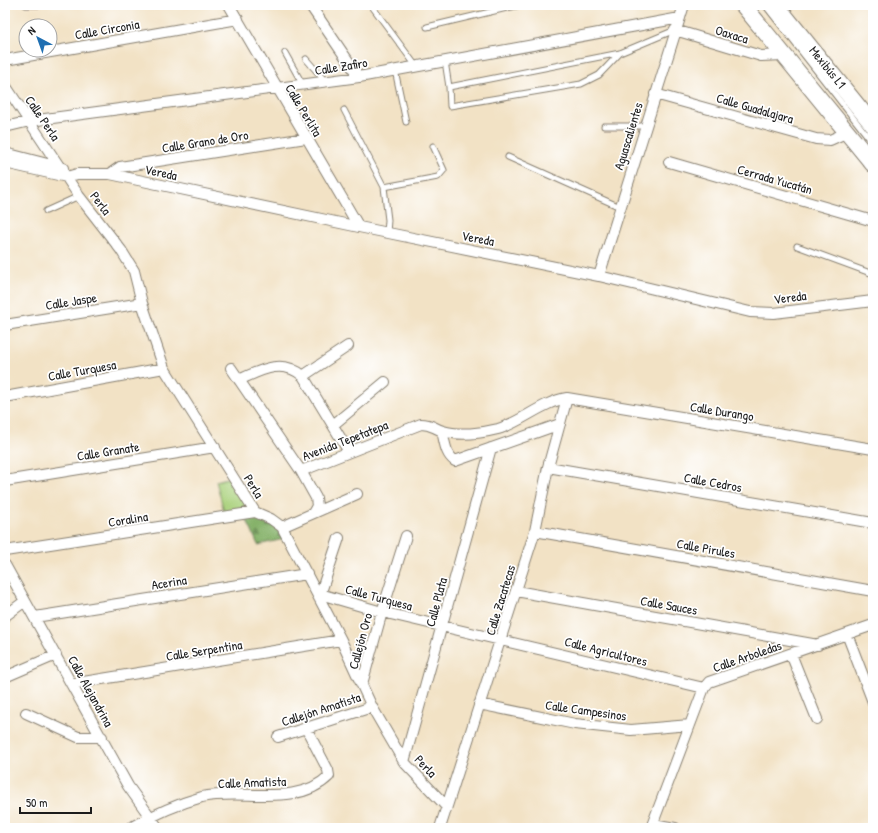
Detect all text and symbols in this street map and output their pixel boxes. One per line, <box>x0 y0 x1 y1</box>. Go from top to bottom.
street label: Calle Circonia <box>73 14 141 44</box>
north arrow <box>18 18 58 58</box>
street label: Oaxaca <box>713 21 751 47</box>
text: N <box>25 23 38 38</box>
street label: Mexibús L1 <box>805 42 851 92</box>
street label: Calle Zafiro <box>313 53 369 79</box>
street label: Calle Perlita <box>281 80 327 140</box>
street label: Calle Guadalajara <box>714 88 796 128</box>
street label: Calle Perla <box>21 92 65 144</box>
street label: Aguascalientes <box>609 100 647 172</box>
street label: Calle Grano de Oro <box>161 125 249 157</box>
street label: Vereda <box>143 160 179 184</box>
street label: Cerrada Yucatán <box>735 160 815 198</box>
street label: Perla <box>86 188 116 218</box>
street label: Vereda <box>460 226 496 250</box>
street label: Vereda <box>773 286 807 308</box>
street label: Calle Jaspe <box>44 288 98 314</box>
street label: Calle Turquesa <box>47 355 117 385</box>
street label: Calle Durango <box>689 397 755 425</box>
street label: Avenida Tepetatepa <box>300 415 390 465</box>
street label: Calle Granate <box>76 437 140 465</box>
street label: Calle Cedros <box>683 468 743 496</box>
street label: Perla <box>240 471 268 501</box>
street label: Coralina <box>107 507 149 531</box>
street label: Calle Pirules <box>675 534 737 562</box>
street label: Calle Zacatecas <box>481 563 519 637</box>
street label: Acerina <box>150 570 188 594</box>
street label: Calle Plata <box>421 575 451 629</box>
street label: Calle Turquesa <box>343 579 415 615</box>
street label: Calle Sauces <box>639 591 699 619</box>
street label: Callejón Oro <box>344 611 376 671</box>
street label: Calle Agricultores <box>563 632 649 670</box>
street label: Calle Serpentina <box>165 635 243 665</box>
street label: Calle Arboledas <box>710 636 784 676</box>
street label: Calle Alejandrina <box>64 652 118 730</box>
street label: Callejón Amatista <box>279 688 363 730</box>
street label: Calle Campesinos <box>544 695 628 725</box>
street label: Perla <box>411 751 441 781</box>
street label: Calle Amatista <box>218 772 286 792</box>
scale bar <box>20 789 91 815</box>
text: 50 m <box>26 794 47 811</box>

